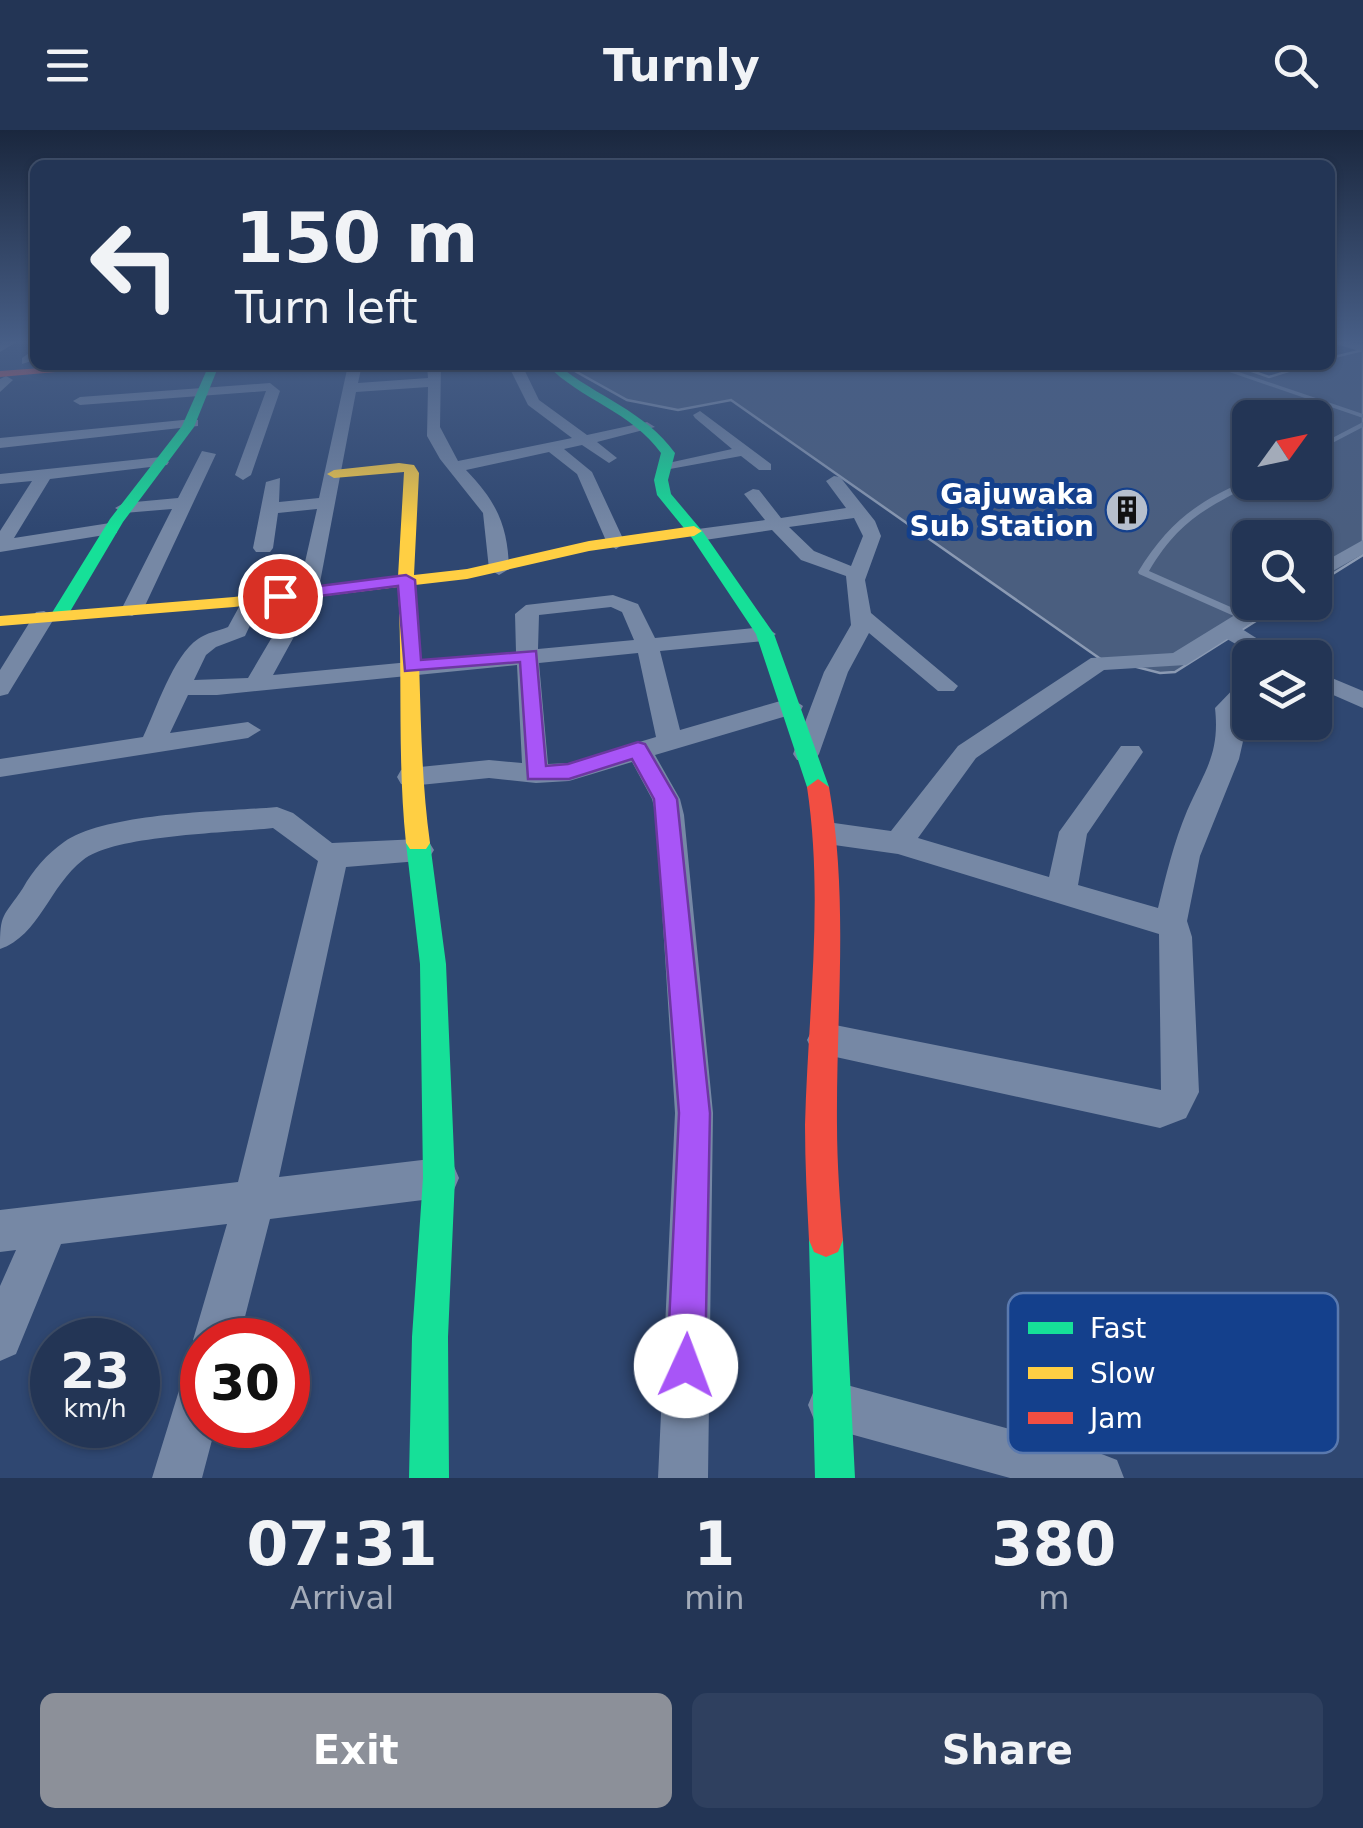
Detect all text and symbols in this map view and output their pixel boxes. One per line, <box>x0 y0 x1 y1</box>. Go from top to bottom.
icon: menu <box>40 38 95 93</box>
icon: search <box>1268 38 1323 93</box>
text: Turnly <box>603 39 760 92</box>
text: 150 m <box>235 197 478 279</box>
icon: left <box>70 200 200 330</box>
text: Turn left <box>235 281 418 334</box>
north arrow <box>1232 400 1332 500</box>
map controls <box>1232 400 1332 740</box>
place label: Gajuwaka Sub Station <box>910 478 1094 543</box>
building icon: Gajuwaka Sub Station <box>1104 487 1150 533</box>
button: search <box>1232 520 1332 620</box>
pin <box>238 554 323 639</box>
icon: arrive <box>253 569 308 624</box>
button: layers <box>1232 640 1332 740</box>
legend <box>1008 1293 1338 1453</box>
text: Fast <box>1090 1312 1146 1345</box>
position arrow <box>634 1314 738 1418</box>
speed limit sign: 30 <box>180 1318 310 1448</box>
text: 23 <box>60 1342 130 1400</box>
text: Slow <box>1090 1357 1156 1390</box>
text: km/h <box>63 1394 127 1423</box>
text: Jam <box>1088 1402 1143 1435</box>
text: 07:31 <box>247 1509 438 1579</box>
text: 1 <box>693 1509 735 1579</box>
text: 380 <box>991 1509 1116 1579</box>
text: Arrival <box>290 1579 394 1617</box>
text: min <box>684 1579 745 1617</box>
text: m <box>1038 1579 1069 1617</box>
button: Exit <box>40 1693 672 1808</box>
button: Share <box>692 1693 1323 1808</box>

